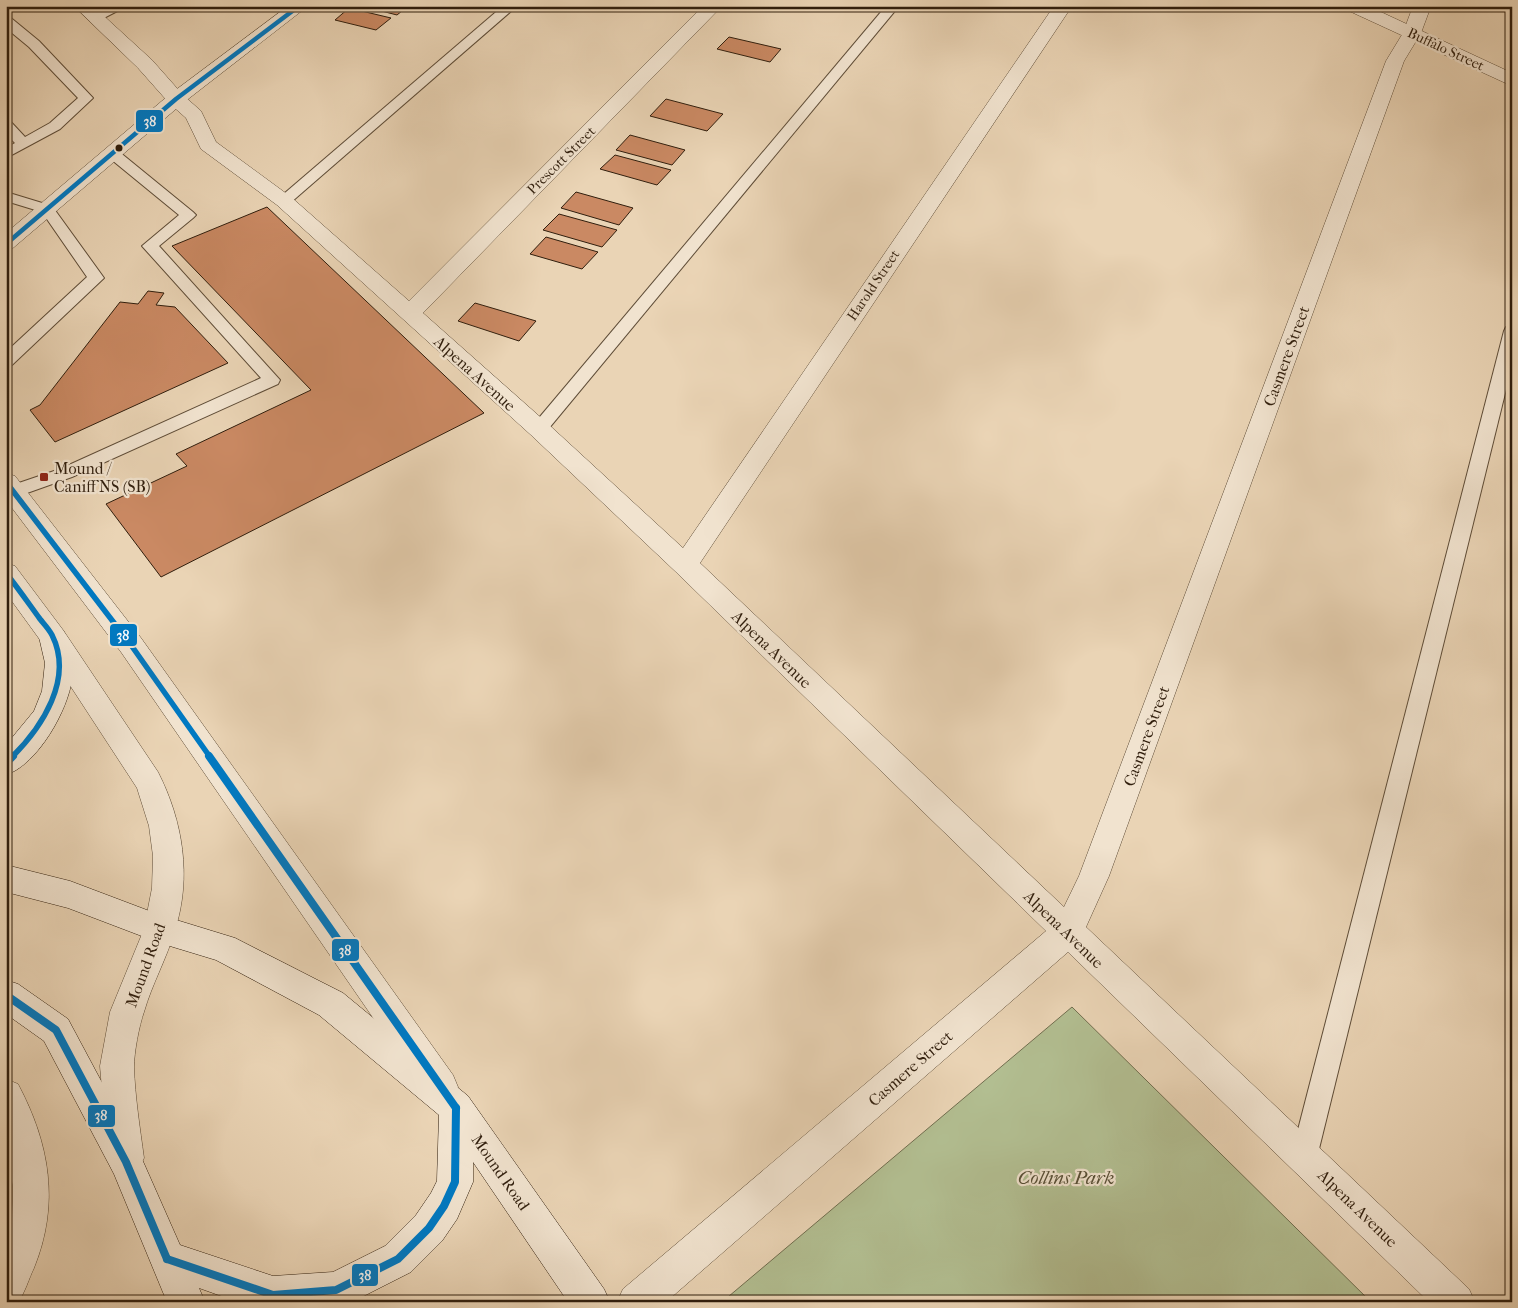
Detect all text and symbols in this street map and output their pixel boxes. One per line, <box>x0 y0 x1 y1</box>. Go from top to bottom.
street label: Buffalo Street <box>1405 24 1487 75</box>
line badge: 38 <box>135 109 164 133</box>
text: 38 <box>144 113 156 130</box>
street label: Prescott Street <box>524 123 599 198</box>
unlabelled marker <box>114 143 124 153</box>
street label: Harold Street <box>844 247 903 324</box>
street label: Casmere Street <box>1259 303 1314 409</box>
street label: Alpena Avenue <box>429 331 519 415</box>
place label: Mound / Caniff NS (SB) <box>54 459 150 496</box>
marker: Mound / Caniff NS (SB) <box>38 471 50 483</box>
street label: Alpena Avenue <box>727 606 815 692</box>
line badge: 38 <box>109 623 138 647</box>
text: 38 <box>117 627 129 644</box>
street label: Casmere Street <box>1119 683 1174 789</box>
street label: Alpena Avenue <box>1019 886 1107 972</box>
street label: Mound Road <box>121 920 170 1010</box>
line badge: 38 <box>331 938 360 962</box>
text: 38 <box>339 942 351 959</box>
street label: Casmere Street <box>864 1026 957 1110</box>
line badge: 38 <box>87 1104 116 1128</box>
text: 38 <box>95 1107 107 1124</box>
street label: Mound Road <box>467 1131 534 1214</box>
street label: Alpena Avenue <box>1313 1165 1401 1251</box>
park label: Collins Park <box>1018 1167 1114 1189</box>
line badge: 38 <box>351 1263 379 1287</box>
text: 38 <box>359 1267 371 1284</box>

